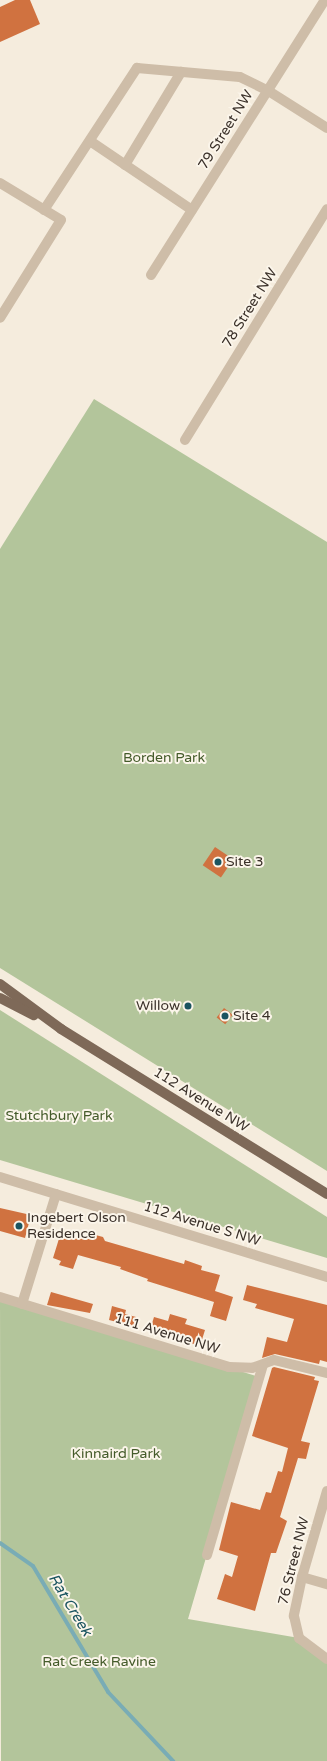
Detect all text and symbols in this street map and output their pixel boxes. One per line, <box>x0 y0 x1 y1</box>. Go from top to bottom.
street label: 79 Street NW <box>195 87 257 173</box>
street label: 78 Street NW <box>219 265 281 351</box>
park label: Borden Park <box>123 750 205 766</box>
place label: Site 3 <box>226 854 264 870</box>
marker: Site 3 <box>213 857 223 867</box>
place label: Willow <box>136 998 180 1014</box>
marker: Willow <box>183 1001 193 1011</box>
place label: Site 4 <box>233 1008 271 1024</box>
marker: Site 4 <box>220 1011 230 1021</box>
street label: 112 Avenue NW <box>150 1064 252 1136</box>
park label: Stutchbury Park <box>5 1108 113 1124</box>
street label: 112 Avenue S NW <box>141 1198 263 1250</box>
place label: Ingebert Olson Residence <box>27 1210 126 1242</box>
marker: Ingebert Olson Residence <box>14 1221 24 1231</box>
street label: 111 Avenue NW <box>112 1310 222 1358</box>
park label: Kinnaird Park <box>72 1446 160 1462</box>
street label: 76 Street NW <box>275 1515 313 1607</box>
water label: Rat Creek <box>44 1571 96 1639</box>
park label: Rat Creek Ravine <box>42 1654 156 1670</box>

